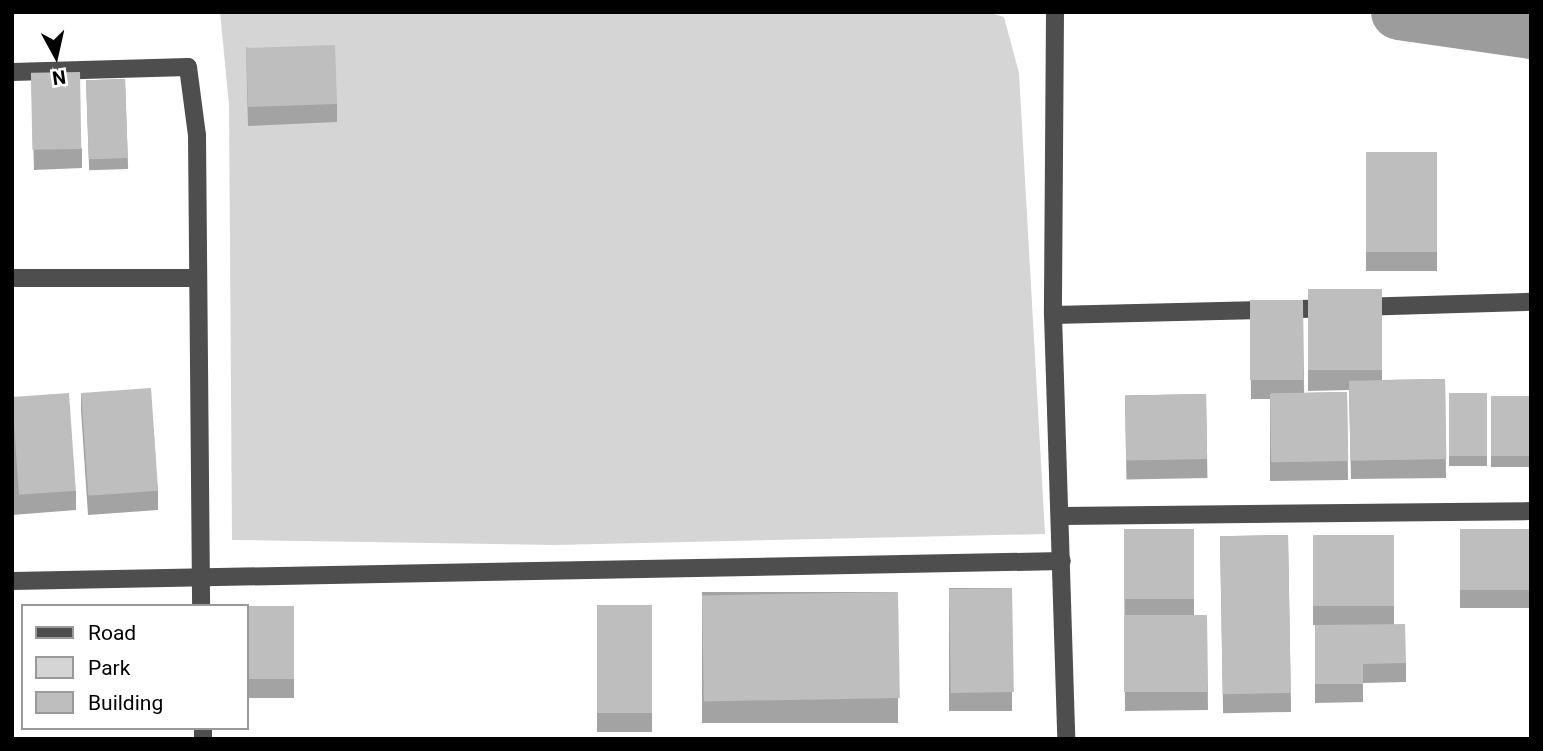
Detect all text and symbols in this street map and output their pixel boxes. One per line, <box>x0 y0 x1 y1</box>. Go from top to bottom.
north arrow <box>21 21 91 91</box>
text: N <box>51 65 67 90</box>
legend <box>21 604 248 730</box>
text: Road <box>88 621 136 645</box>
text: Park <box>88 656 130 680</box>
text: Building <box>88 691 163 715</box>

